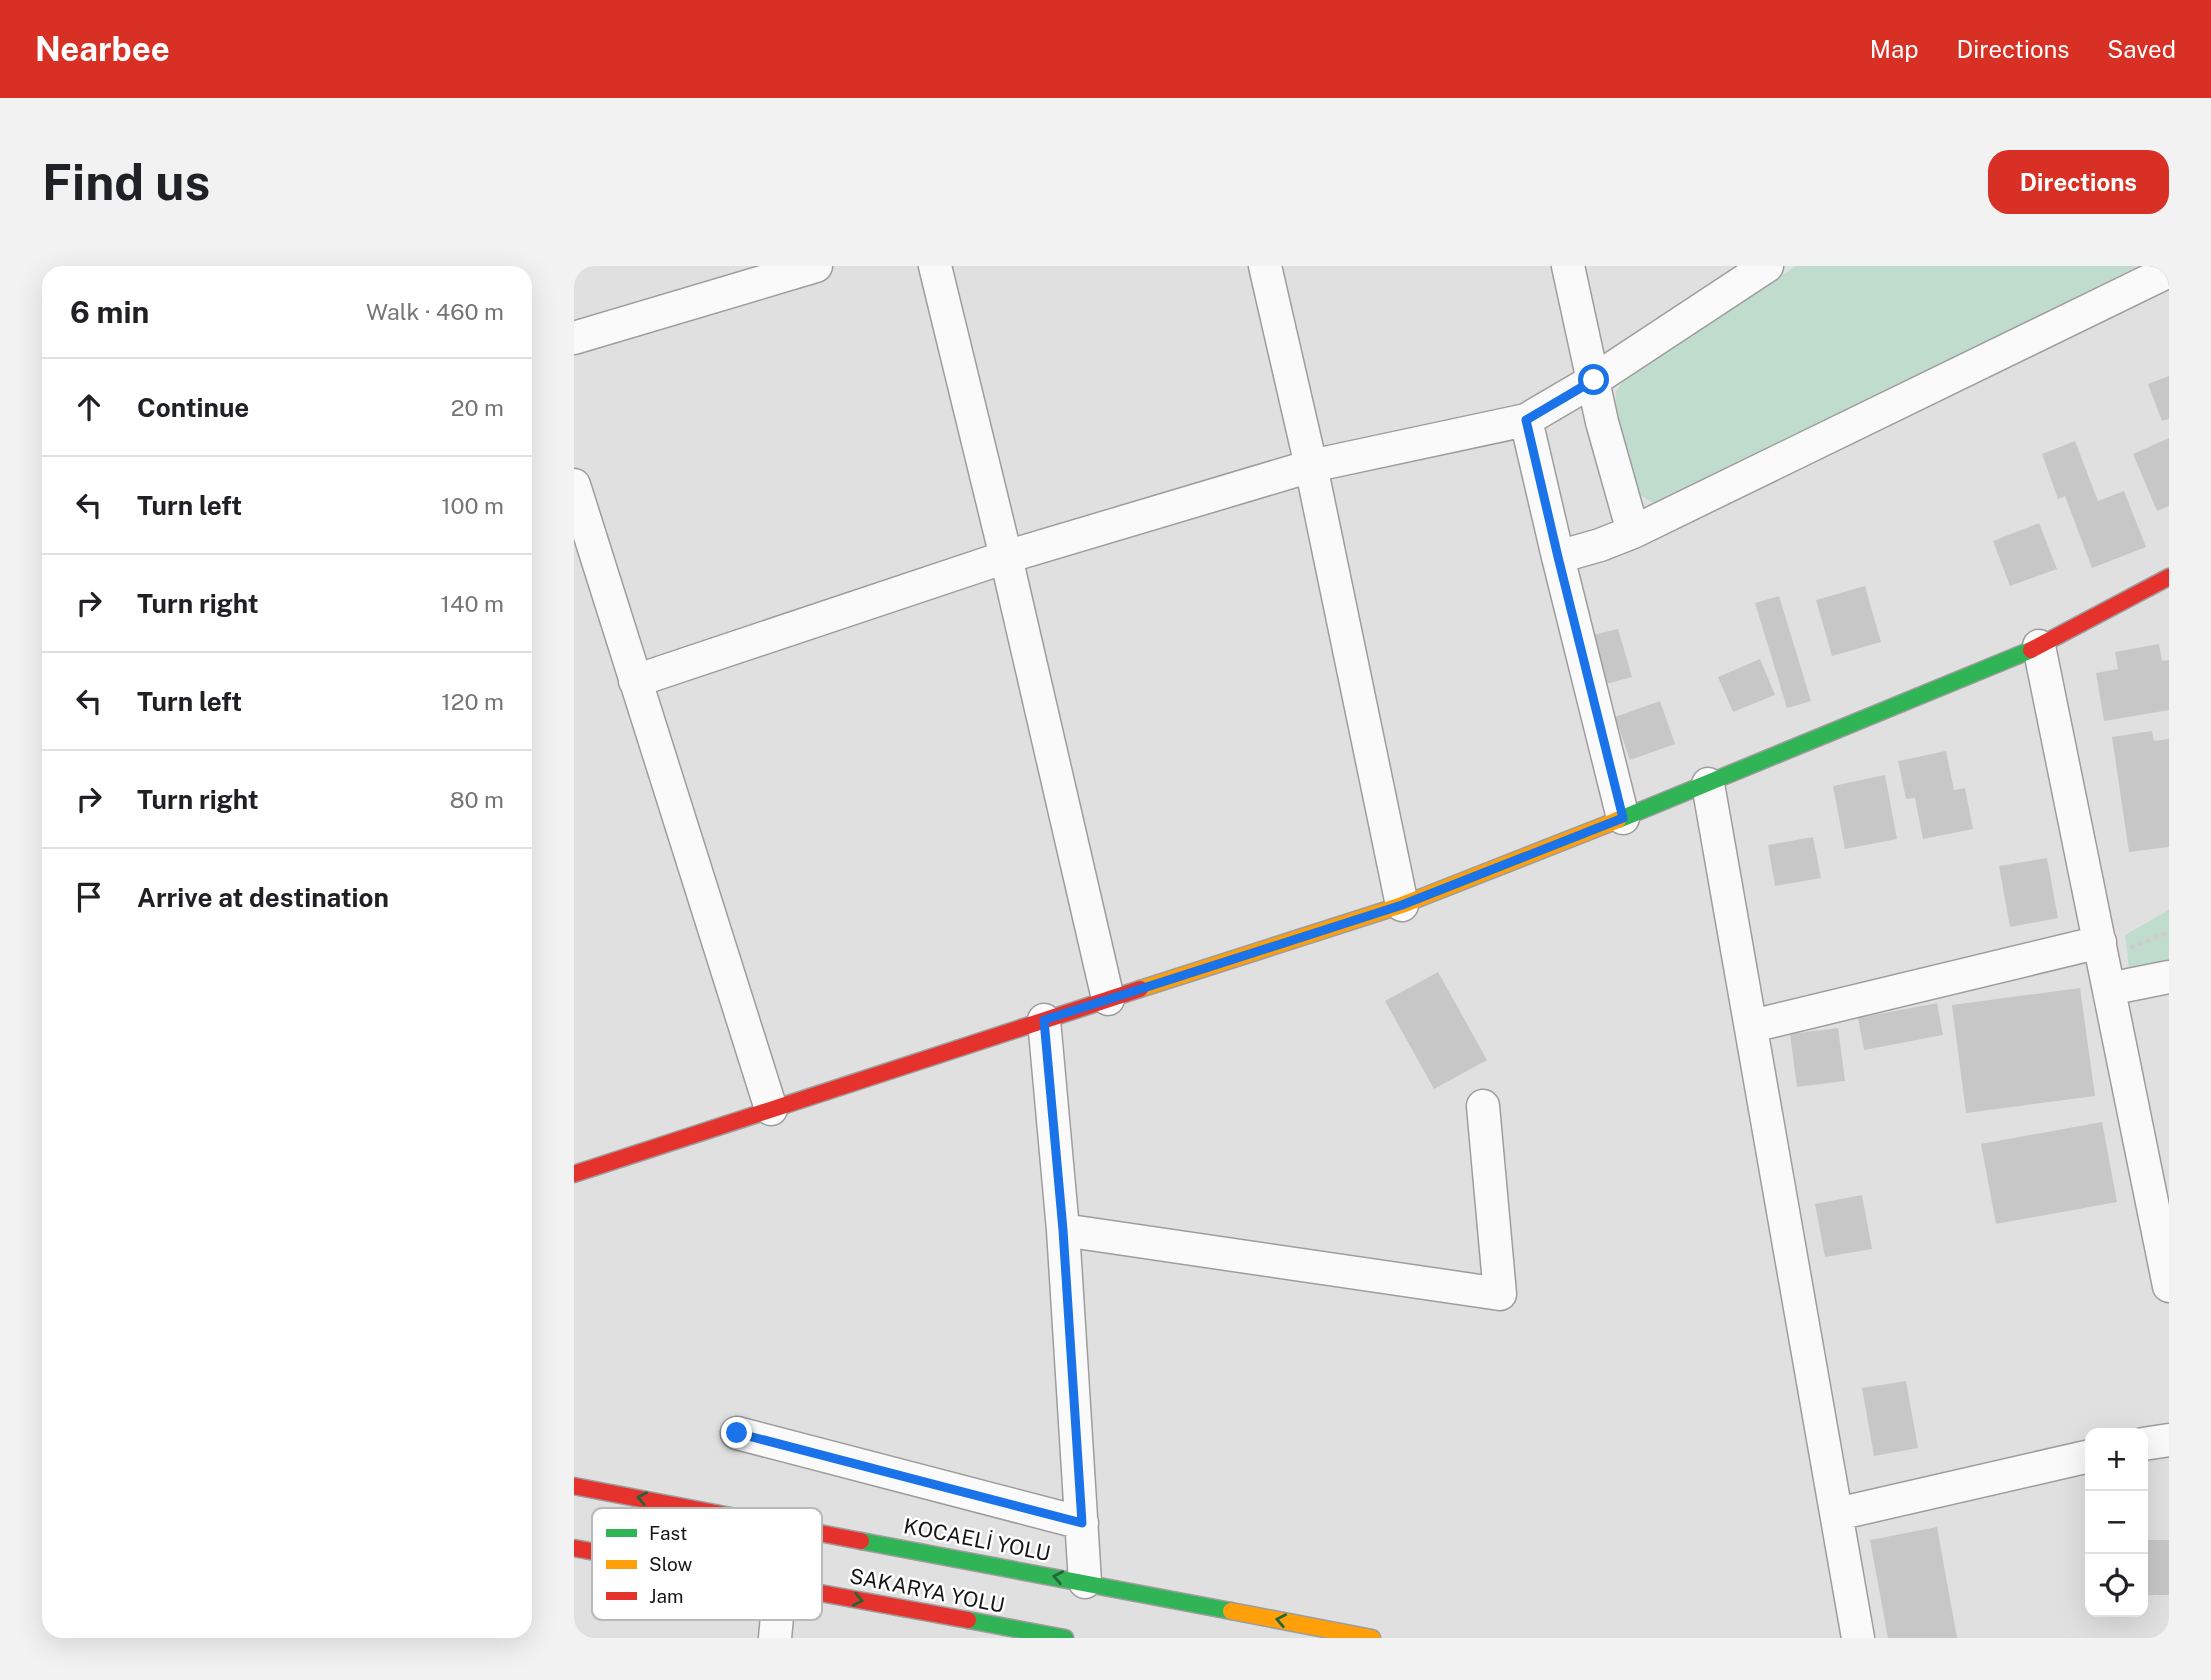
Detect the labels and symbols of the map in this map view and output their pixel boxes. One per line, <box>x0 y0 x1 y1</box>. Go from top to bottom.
route start <box>1578 364 1609 395</box>
route end <box>721 1417 752 1448</box>
one-way arrow <box>636 1492 648 1507</box>
legend <box>592 1508 822 1620</box>
street label: KOCAELİ YOLU <box>902 1513 1053 1566</box>
text: Fast <box>649 1522 687 1544</box>
text: Slow <box>649 1553 693 1575</box>
street label: SAKARYA YOLU <box>848 1563 1007 1618</box>
one-way arrow <box>1052 1570 1064 1585</box>
text: Jam <box>649 1585 683 1607</box>
one-way arrow <box>852 1591 864 1606</box>
one-way arrow <box>1275 1614 1287 1629</box>

